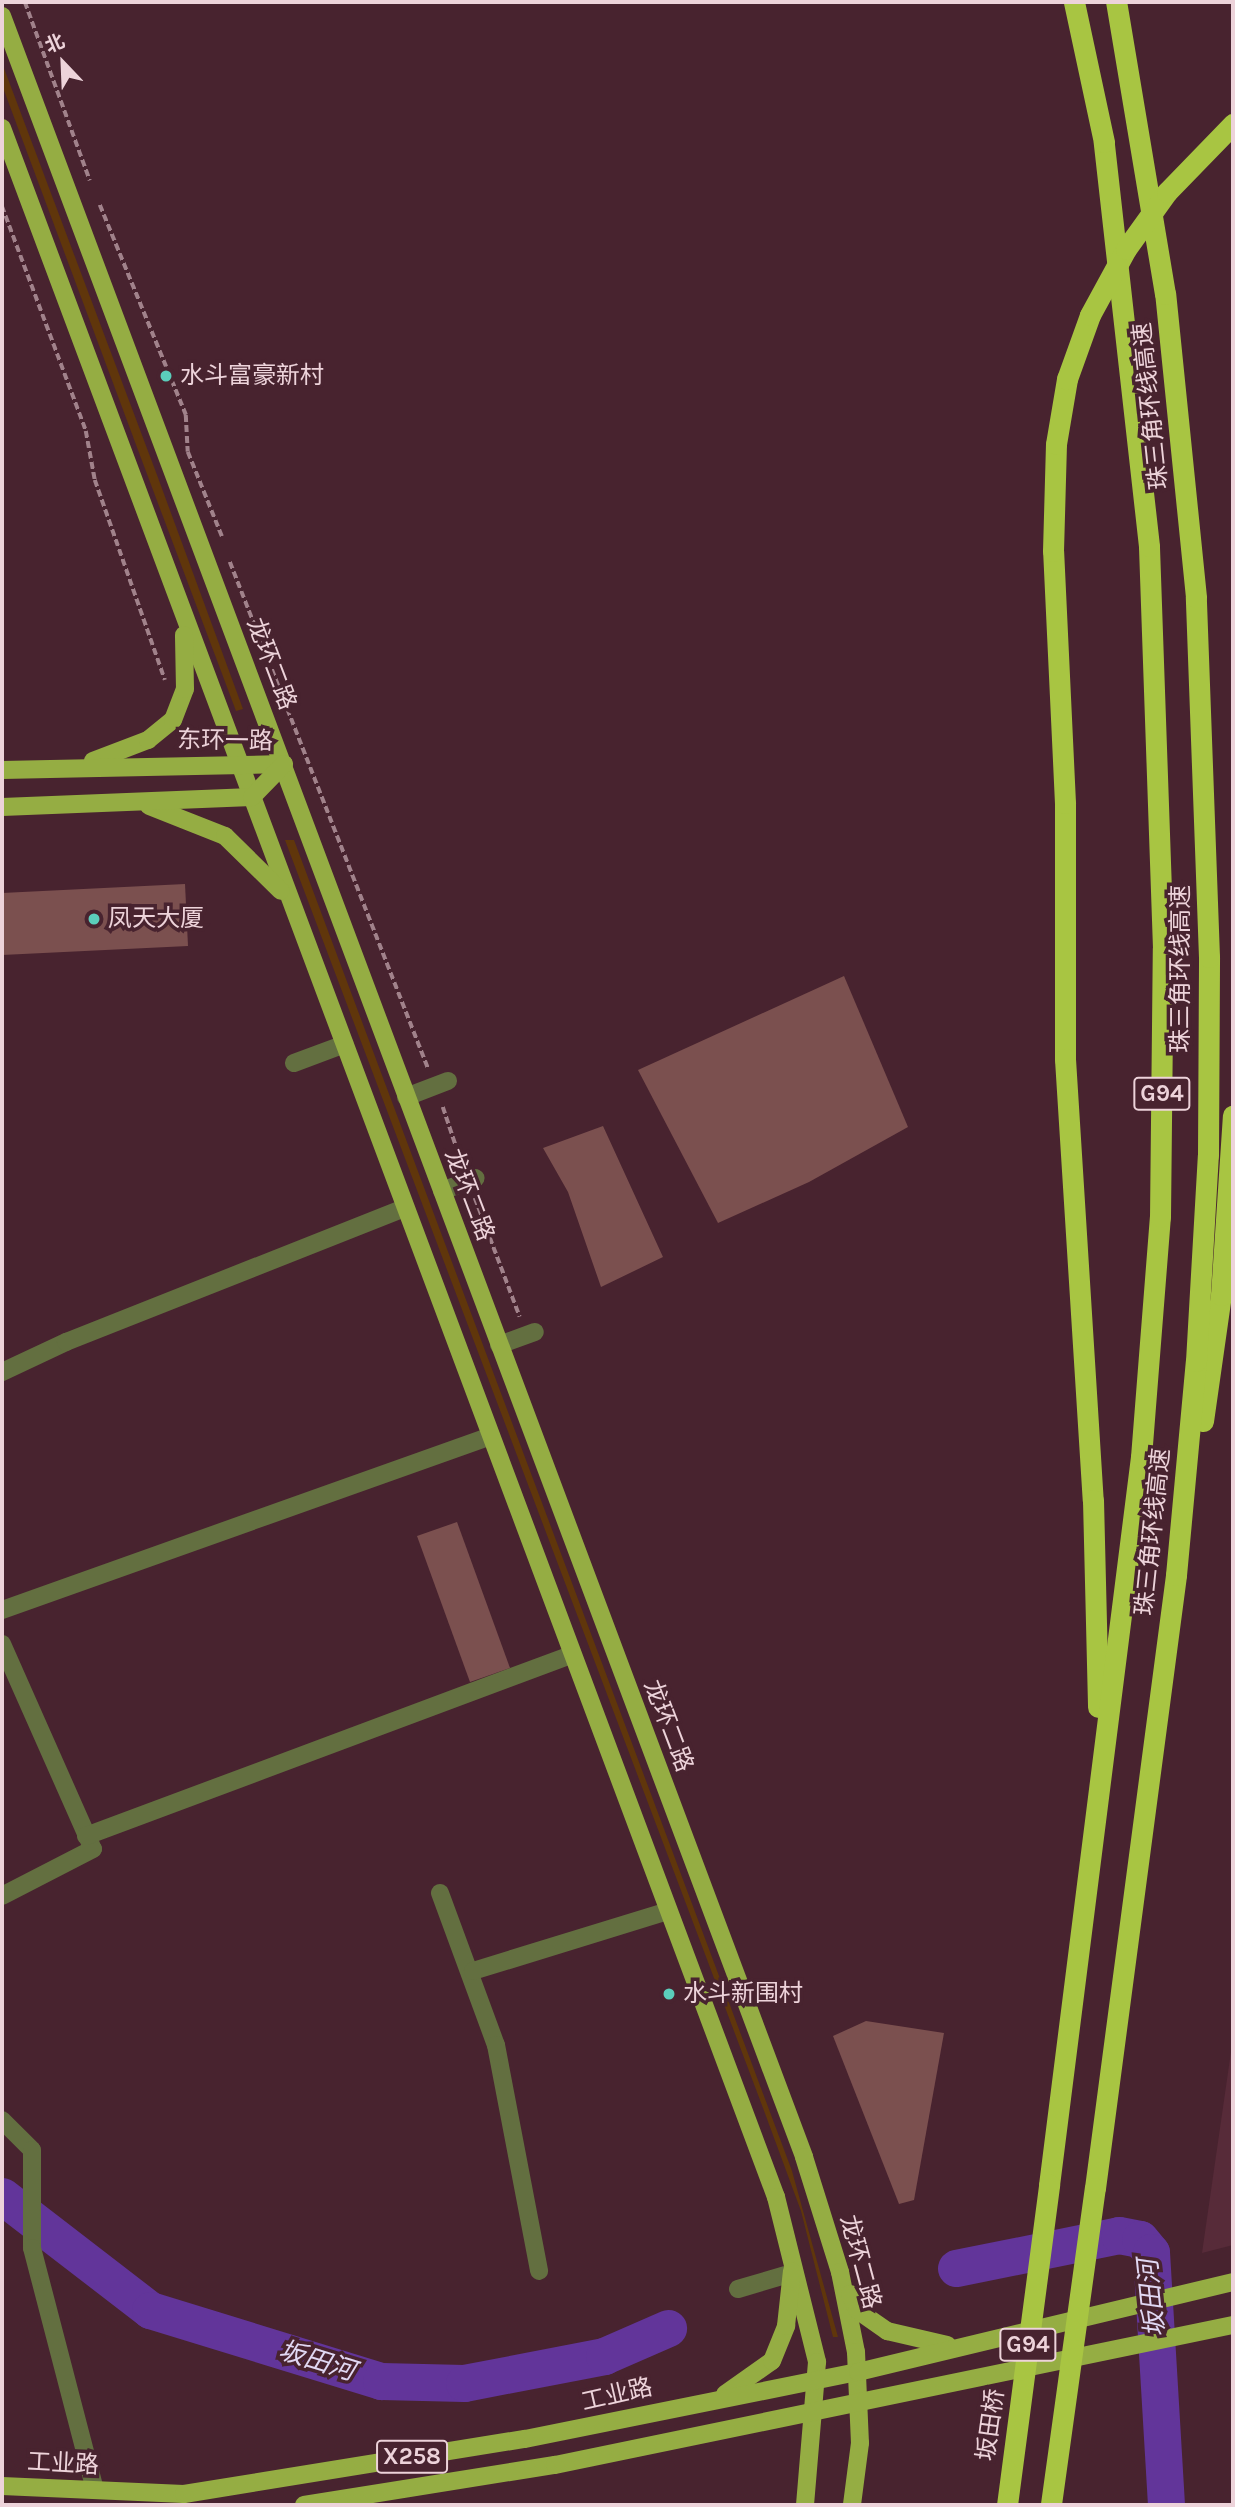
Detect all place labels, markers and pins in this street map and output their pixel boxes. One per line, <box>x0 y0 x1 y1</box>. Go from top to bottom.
place label: 水斗富豪新村 <box>180 362 324 390</box>
marker: 水斗富豪新村 <box>158 368 174 384</box>
place label: 凤天大厦 <box>108 905 204 933</box>
marker: 凤天大厦 <box>86 911 102 927</box>
place label: 水斗新围村 <box>683 1980 803 2008</box>
marker: 水斗新围村 <box>661 1986 677 2002</box>

